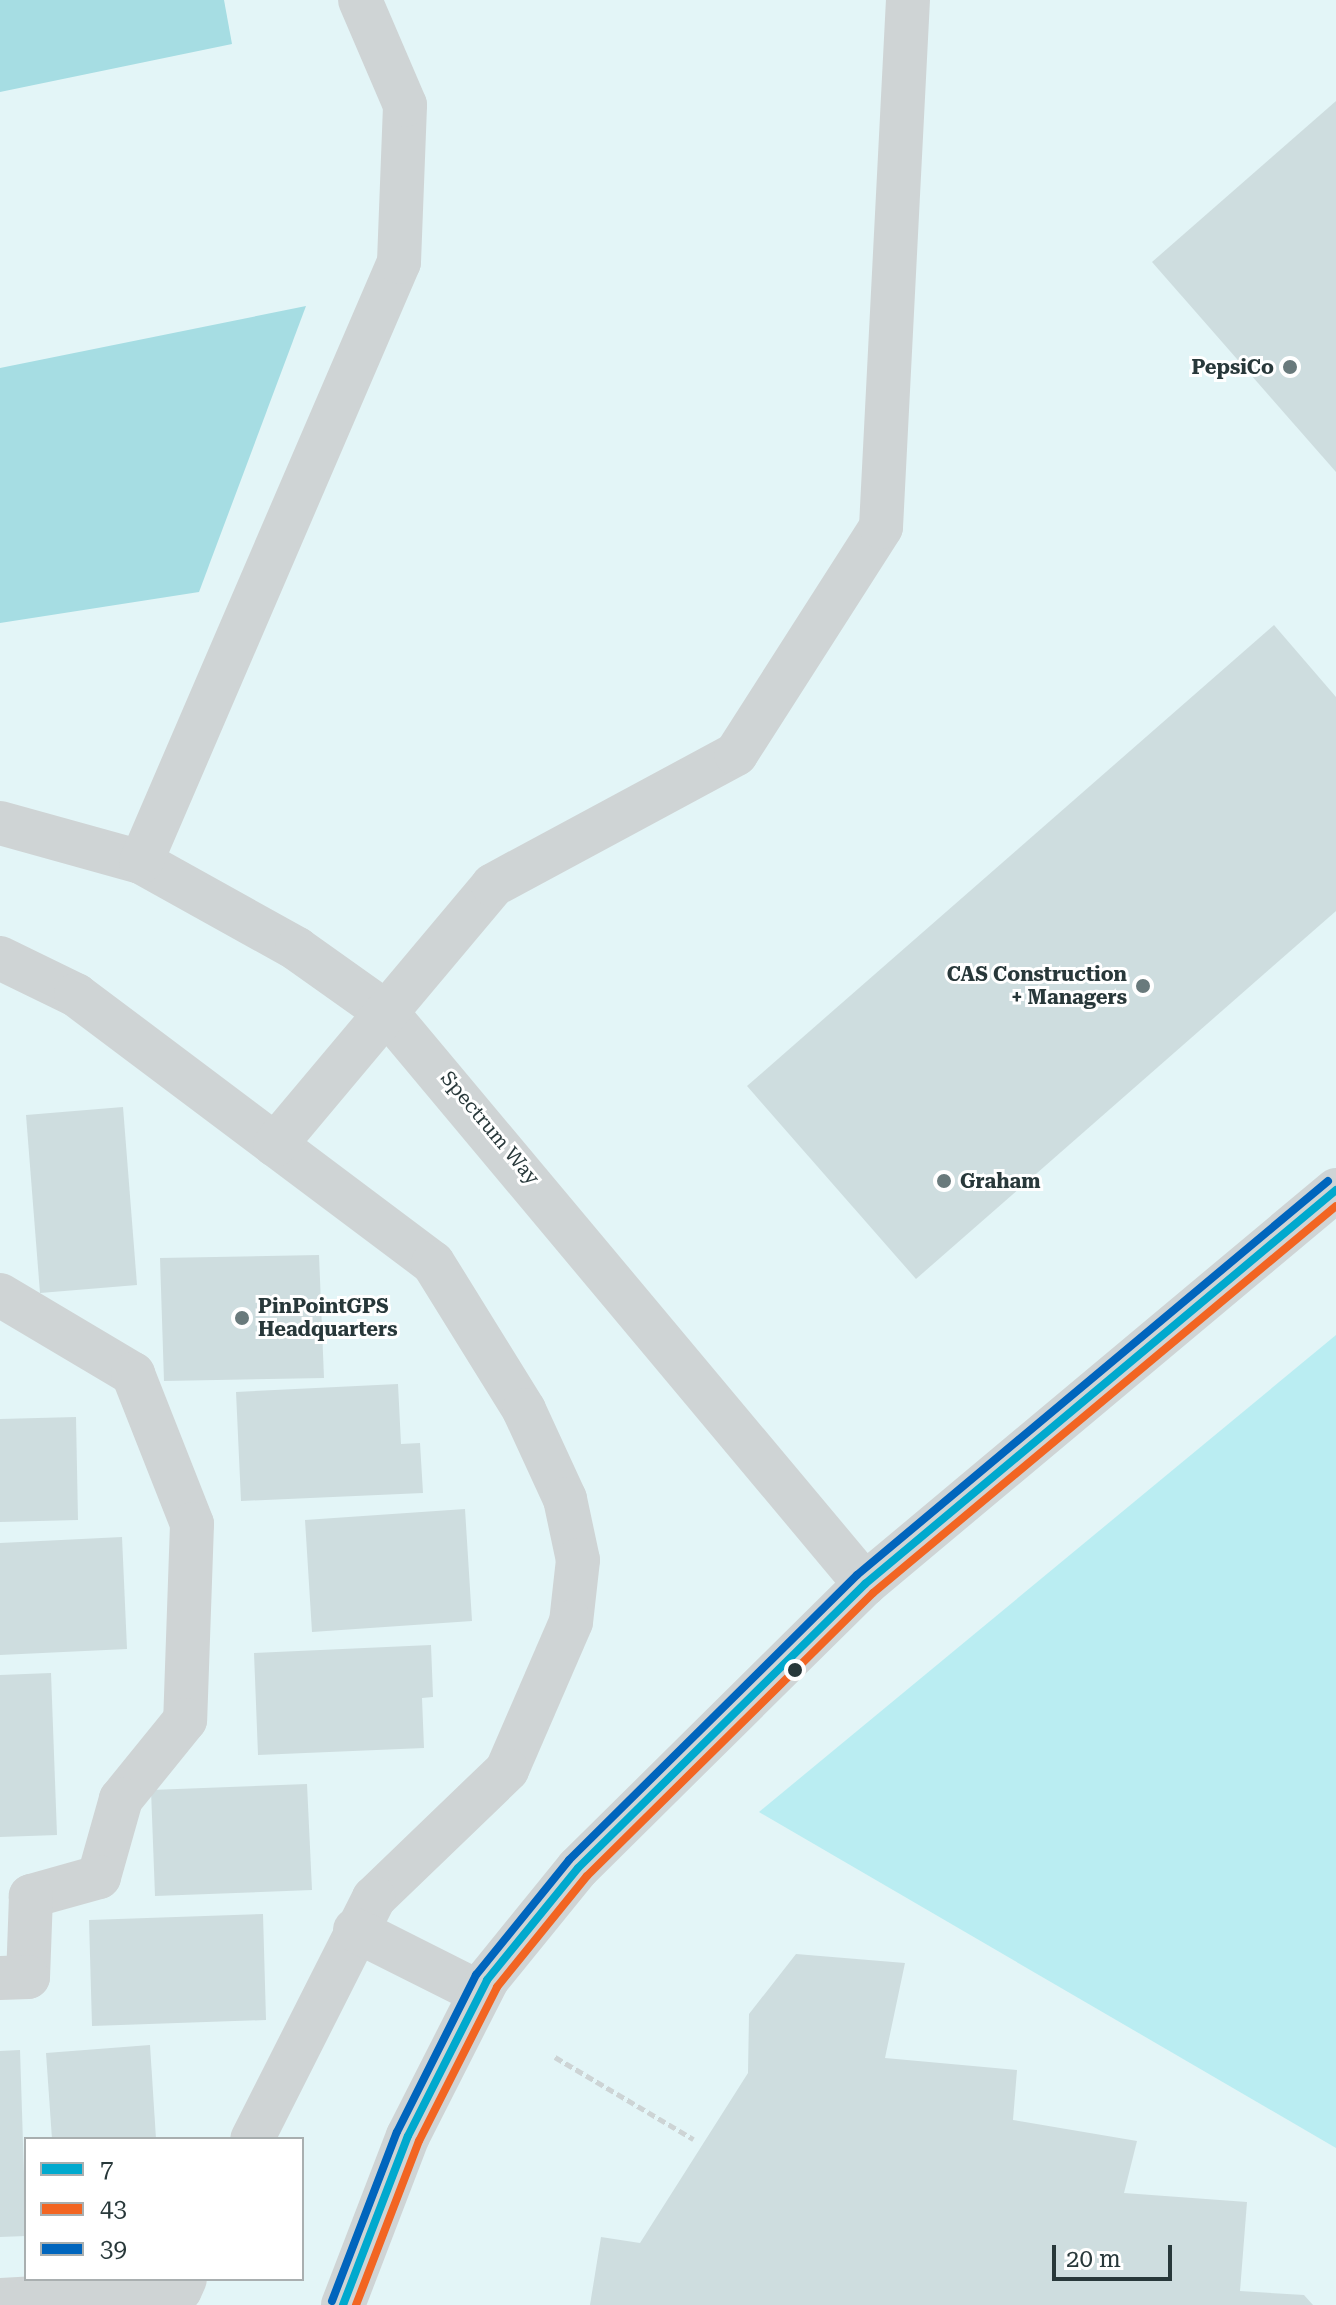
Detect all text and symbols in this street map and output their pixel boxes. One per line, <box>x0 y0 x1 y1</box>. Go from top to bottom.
place label: PepsiCo <box>1191 355 1274 379</box>
marker: PepsiCo <box>1281 358 1299 376</box>
place label: CAS Construction + Managers <box>947 962 1127 1009</box>
marker: CAS Construction + Managers <box>1134 977 1152 995</box>
street label: Spectrum Way <box>436 1066 544 1190</box>
place label: Graham <box>960 1169 1041 1193</box>
marker: Graham <box>935 1172 953 1190</box>
place label: PinPointGPS Headquarters <box>258 1294 398 1341</box>
marker: PinPointGPS Headquarters <box>233 1309 251 1327</box>
unlabelled marker <box>787 1662 803 1678</box>
legend <box>24 2137 304 2281</box>
text: 7 <box>100 2155 113 2183</box>
text: 43 <box>100 2195 127 2223</box>
scale bar <box>1056 2229 1176 2279</box>
text: 39 <box>100 2235 127 2263</box>
text: 20 m <box>1066 2245 1121 2273</box>

